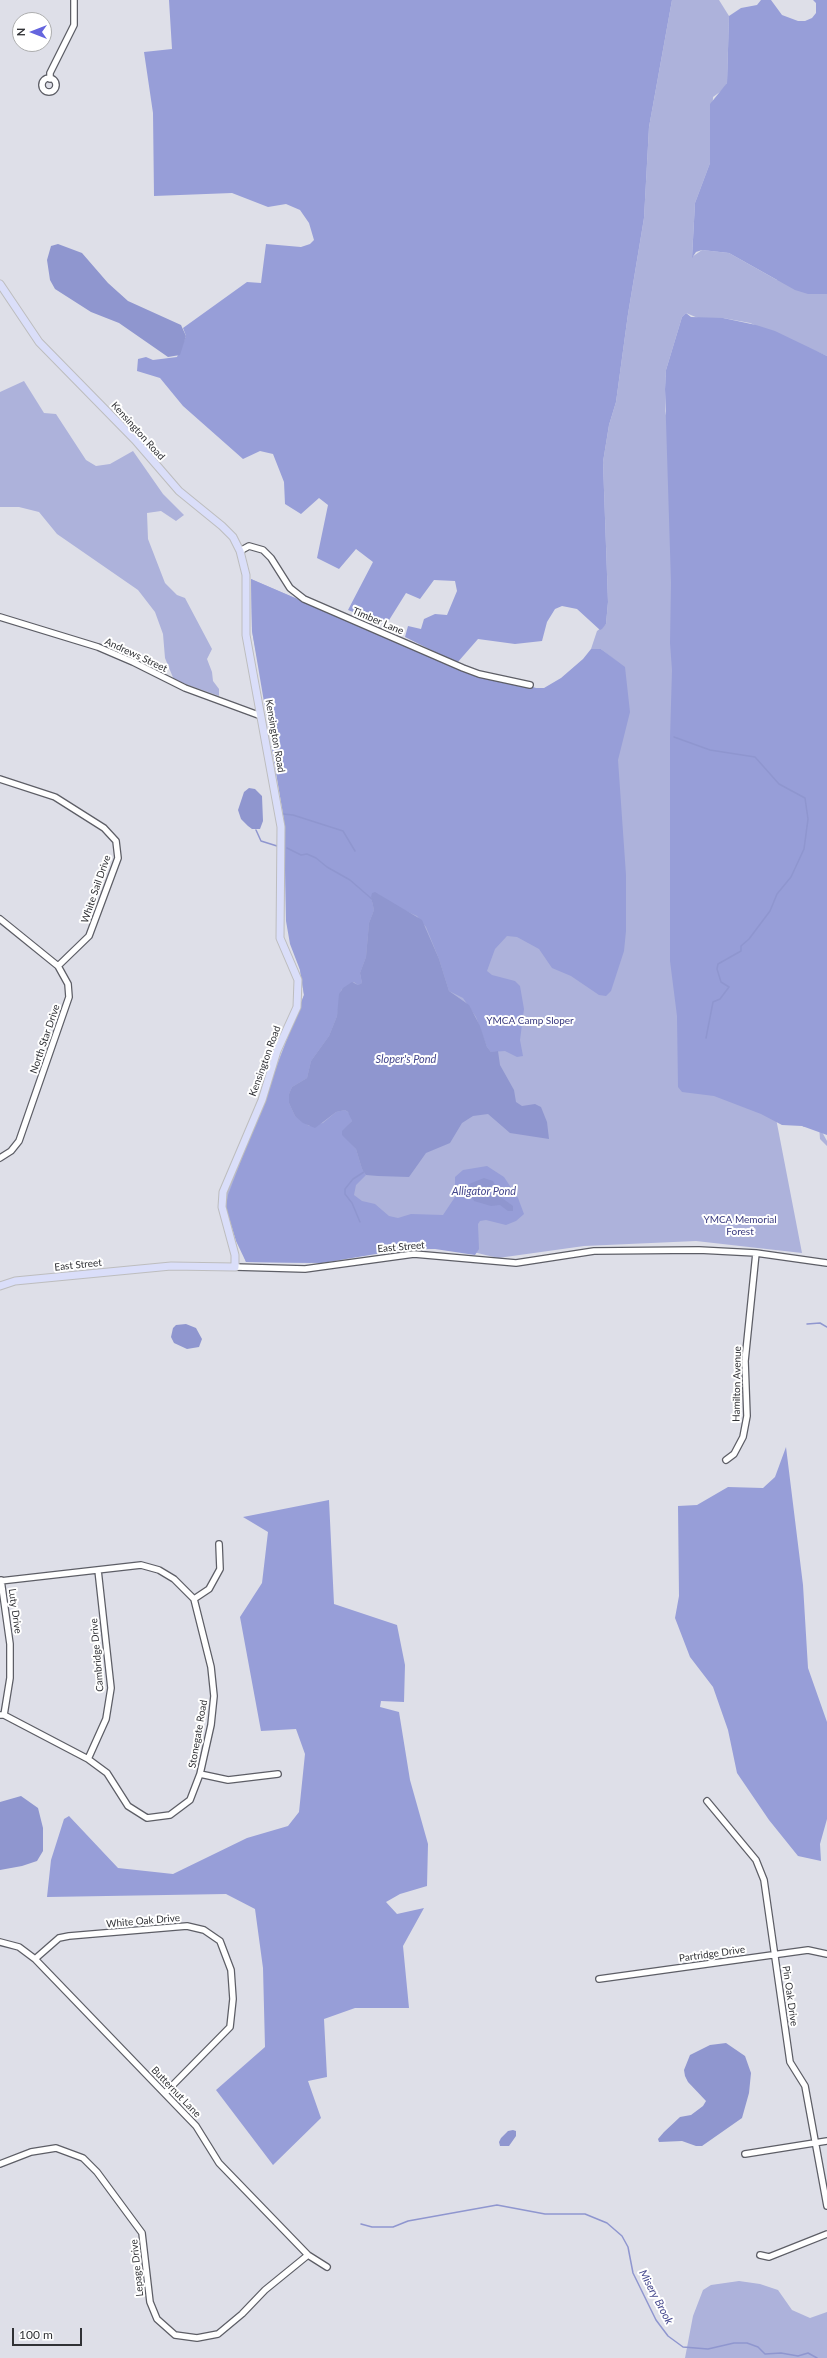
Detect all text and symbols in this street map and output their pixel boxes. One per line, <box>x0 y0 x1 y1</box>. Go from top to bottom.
north arrow <box>12 12 52 52</box>
text: N <box>14 28 27 36</box>
street label: Kensington Road <box>109 399 167 463</box>
street label: Timber Lane <box>351 605 405 637</box>
street label: Andrews Street <box>103 635 169 675</box>
street label: Kensington Road <box>263 698 287 774</box>
street label: White Sail Drive <box>79 853 113 925</box>
street label: North Star Drive <box>28 1003 62 1075</box>
park label: YMCA Camp Sloper <box>486 1015 574 1027</box>
street label: Kensington Road <box>247 1024 283 1098</box>
water label: Sloper's Pond <box>376 1052 436 1066</box>
water label: Alligator Pond <box>452 1184 516 1198</box>
park label: YMCA Memorial Forest <box>703 1214 777 1238</box>
street label: East Street <box>377 1239 425 1255</box>
street label: East Street <box>54 1257 102 1273</box>
street label: Hamilton Avenue <box>730 1346 744 1422</box>
street label: Luty Drive <box>6 1588 24 1634</box>
street label: Cambridge Drive <box>88 1618 106 1692</box>
street label: Stonegate Road <box>186 1699 210 1769</box>
street label: White Oak Drive <box>106 1912 180 1930</box>
street label: Partridge Drive <box>678 1943 746 1965</box>
street label: Pin Oak Drive <box>780 1965 800 2027</box>
street label: Butternut Lane <box>149 2064 203 2120</box>
street label: Lepage Drive <box>128 2239 146 2297</box>
water label: Misery Brook <box>636 2267 676 2327</box>
scale bar <box>14 2320 84 2346</box>
text: 100 m <box>19 2327 53 2342</box>

